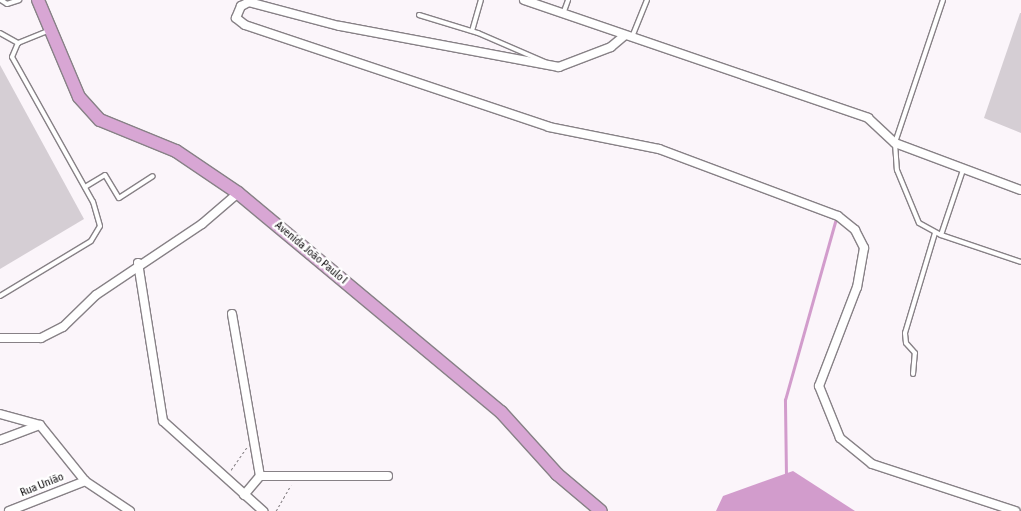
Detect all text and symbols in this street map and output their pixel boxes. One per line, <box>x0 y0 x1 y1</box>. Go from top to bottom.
street label: Avenida João Paulo I <box>272 218 350 288</box>
street label: Rua União <box>18 470 66 500</box>

